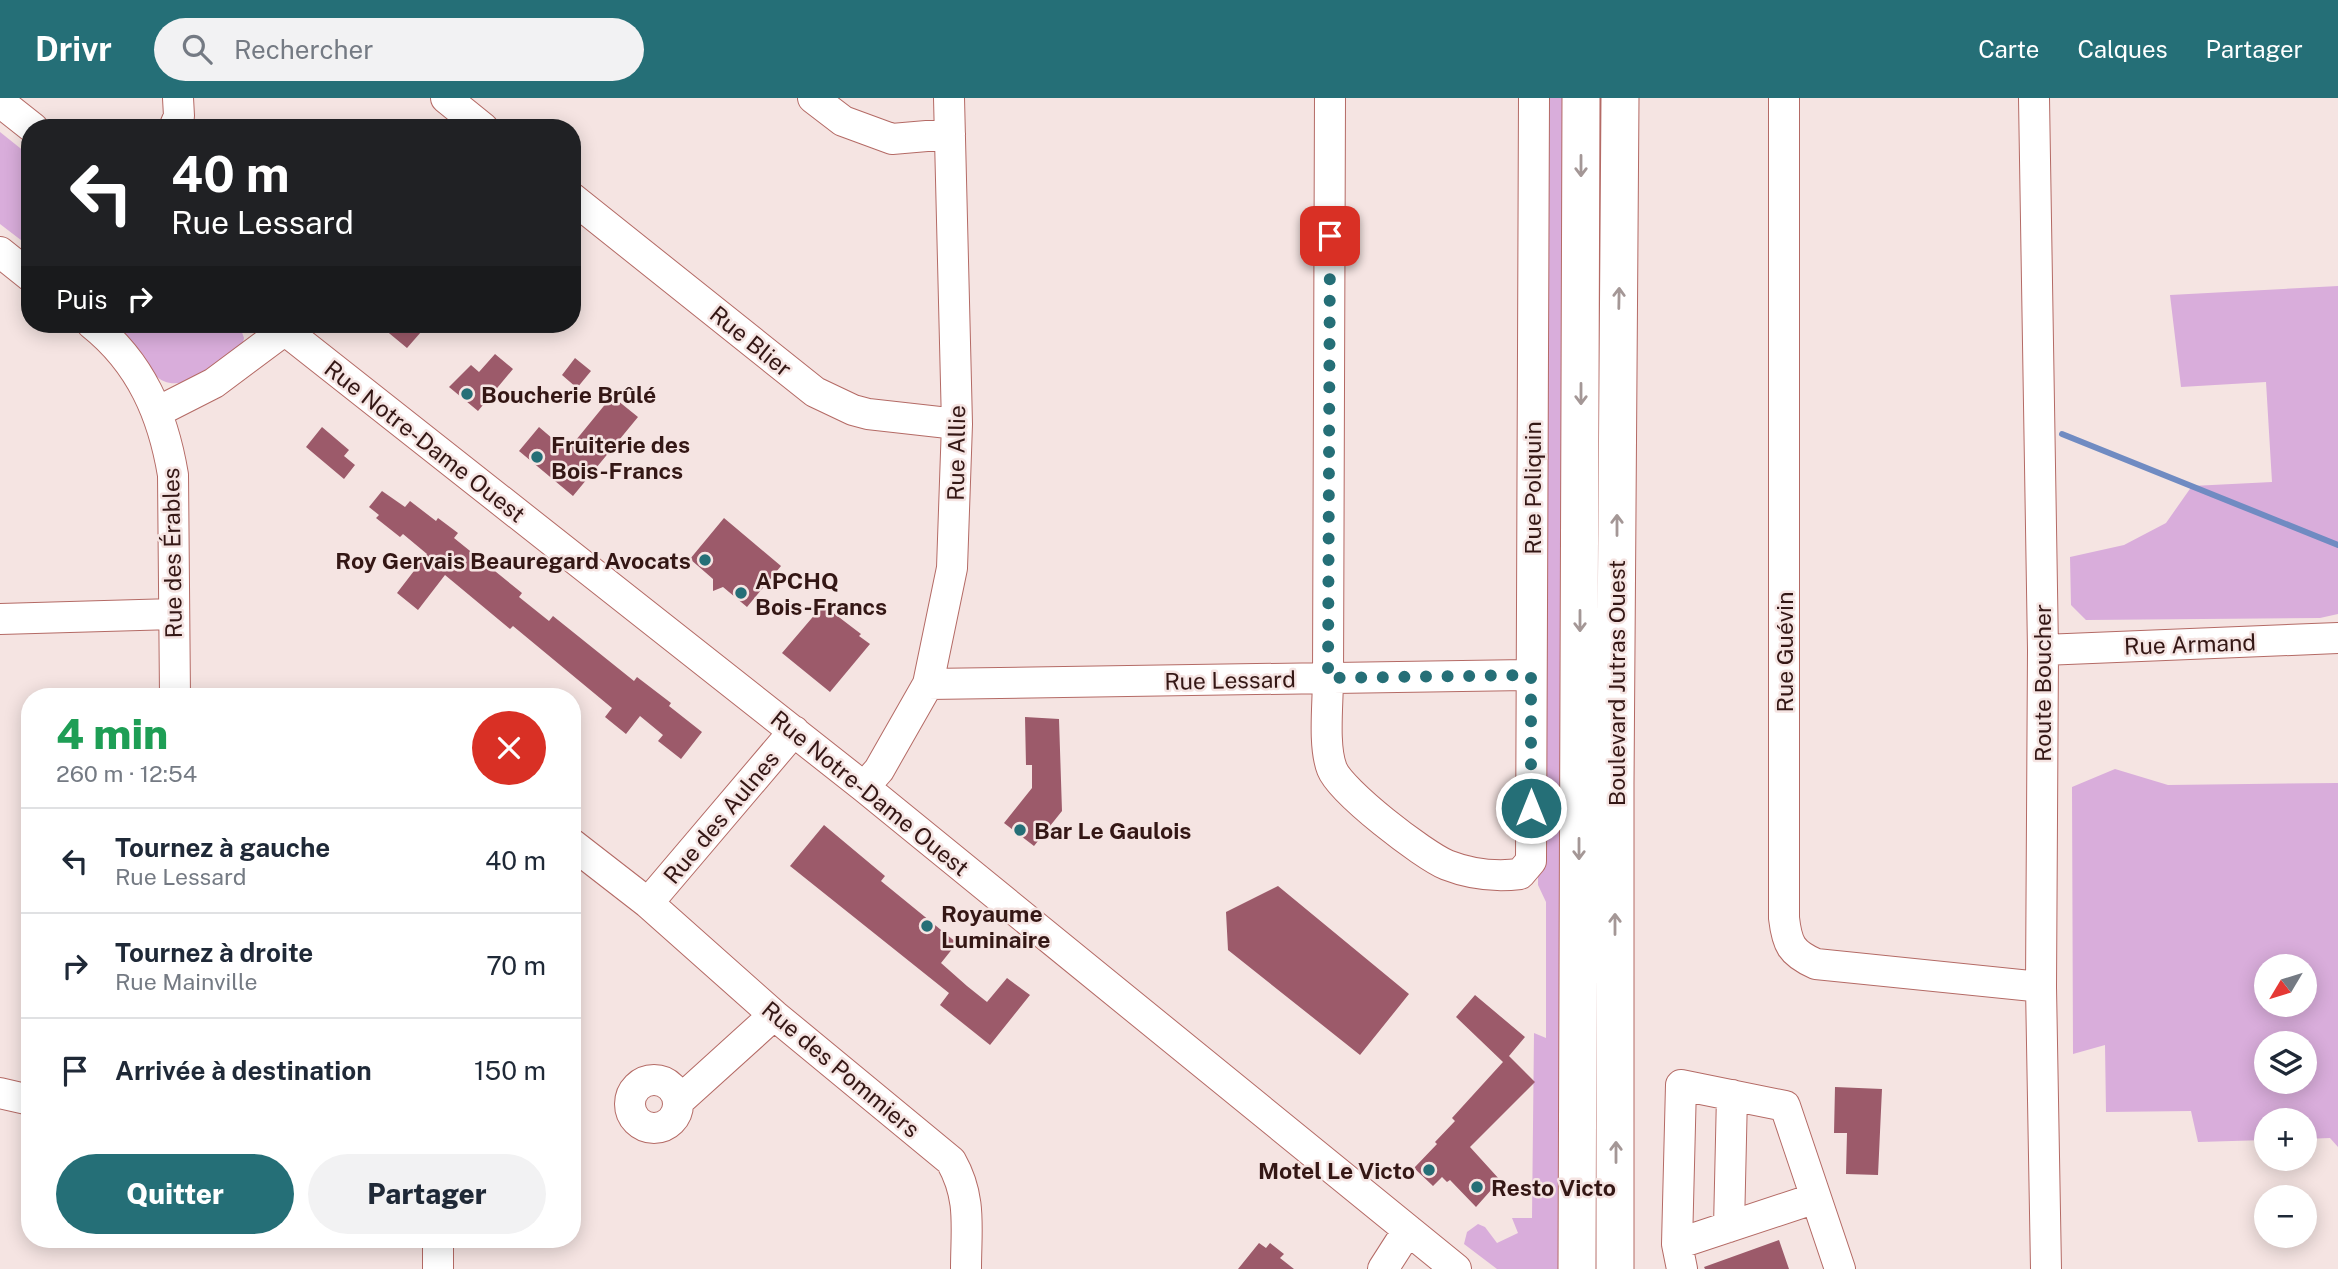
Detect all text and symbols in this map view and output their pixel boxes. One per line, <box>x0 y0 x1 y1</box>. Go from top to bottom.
search box <box>154 18 644 81</box>
text: Drivr <box>35 30 112 68</box>
icon: search <box>178 30 216 68</box>
text: Rechercher <box>234 34 373 65</box>
text: Carte <box>1978 35 2039 63</box>
text: Calques <box>2077 35 2168 63</box>
text: Partager <box>2206 35 2303 63</box>
text: 40 m <box>171 145 290 203</box>
icon: left <box>56 147 147 238</box>
one-way arrow <box>1574 154 1588 177</box>
text: Rue Lessard <box>171 204 354 241</box>
pin <box>1300 206 1360 266</box>
icon: arrive <box>1311 217 1349 255</box>
icon: right <box>121 280 159 318</box>
text: Puis <box>56 284 107 315</box>
one-way arrow <box>1612 287 1625 310</box>
street label: Rue Blier <box>705 300 797 382</box>
street label: Rue Notre-Dame Ouest <box>319 354 531 528</box>
place label: Boucherie Brûlé <box>481 381 656 408</box>
one-way arrow <box>1574 382 1588 405</box>
marker: Boucherie Brûlé <box>459 386 475 402</box>
street label: Rue Allie <box>942 405 970 501</box>
street label: Rue Poliquin <box>1519 421 1546 555</box>
place label: Fruiterie des Bois-Francs <box>551 431 690 484</box>
marker: Fruiterie des Bois-Francs <box>529 449 545 465</box>
street label: Rue des Érables <box>157 467 187 639</box>
one-way arrow <box>1610 514 1624 537</box>
place label: Roy Gervais Beauregard Avocats <box>335 547 691 574</box>
marker: Roy Gervais Beauregard Avocats <box>697 552 713 568</box>
street label: Boulevard Jutras Ouest <box>1603 560 1630 806</box>
place label: APCHQ Bois-Francs <box>755 567 887 620</box>
marker: APCHQ Bois-Francs <box>733 585 749 601</box>
street label: Rue Guévin <box>1771 592 1798 712</box>
street label: Route Boucher <box>2029 604 2056 762</box>
one-way arrow <box>1573 609 1587 632</box>
street label: Rue Armand <box>2124 628 2256 660</box>
street label: Rue Lessard <box>1164 665 1296 695</box>
street label: Rue Notre-Dame Ouest <box>765 705 975 881</box>
text: 4 min <box>56 709 168 758</box>
button: close <box>472 711 546 785</box>
street label: Rue des Aulnes <box>658 745 784 889</box>
text: 260 m · 12:54 <box>56 760 197 787</box>
position arrow <box>1494 771 1568 845</box>
place label: Bar Le Gaulois <box>1034 817 1192 844</box>
marker: Bar Le Gaulois <box>1012 822 1028 838</box>
text: Tournez à gauche <box>115 832 330 863</box>
one-way arrow <box>1572 837 1586 860</box>
icon: left <box>56 842 94 880</box>
text: 40 m <box>485 845 546 876</box>
text: Rue Lessard <box>115 863 247 890</box>
place label: Royaume Luminaire <box>941 900 1051 953</box>
one-way arrow <box>1608 913 1622 936</box>
marker: Royaume Luminaire <box>919 918 935 934</box>
text: Tournez à droite <box>115 937 313 968</box>
icon: right <box>56 947 94 985</box>
text: 70 m <box>486 950 546 981</box>
north arrow <box>2254 954 2317 1017</box>
map controls <box>2254 954 2317 1248</box>
text: Rue Mainville <box>115 968 257 995</box>
street label: Rue des Pommiers <box>757 995 925 1143</box>
button: layers <box>2254 1031 2317 1094</box>
icon: arrive <box>56 1052 94 1090</box>
text: Arrivée à destination <box>115 1055 372 1086</box>
text: 150 m <box>474 1055 546 1086</box>
button: + <box>2254 1108 2317 1171</box>
one-way arrow <box>1609 1141 1623 1164</box>
button: Quitter <box>56 1154 294 1234</box>
button: Partager <box>308 1154 546 1234</box>
place label: Motel Le Victo <box>1258 1157 1415 1184</box>
marker: Motel Le Victo <box>1421 1162 1437 1178</box>
place label: Resto Victo <box>1491 1174 1616 1201</box>
marker: Resto Victo <box>1469 1179 1485 1195</box>
button: − <box>2254 1185 2317 1248</box>

